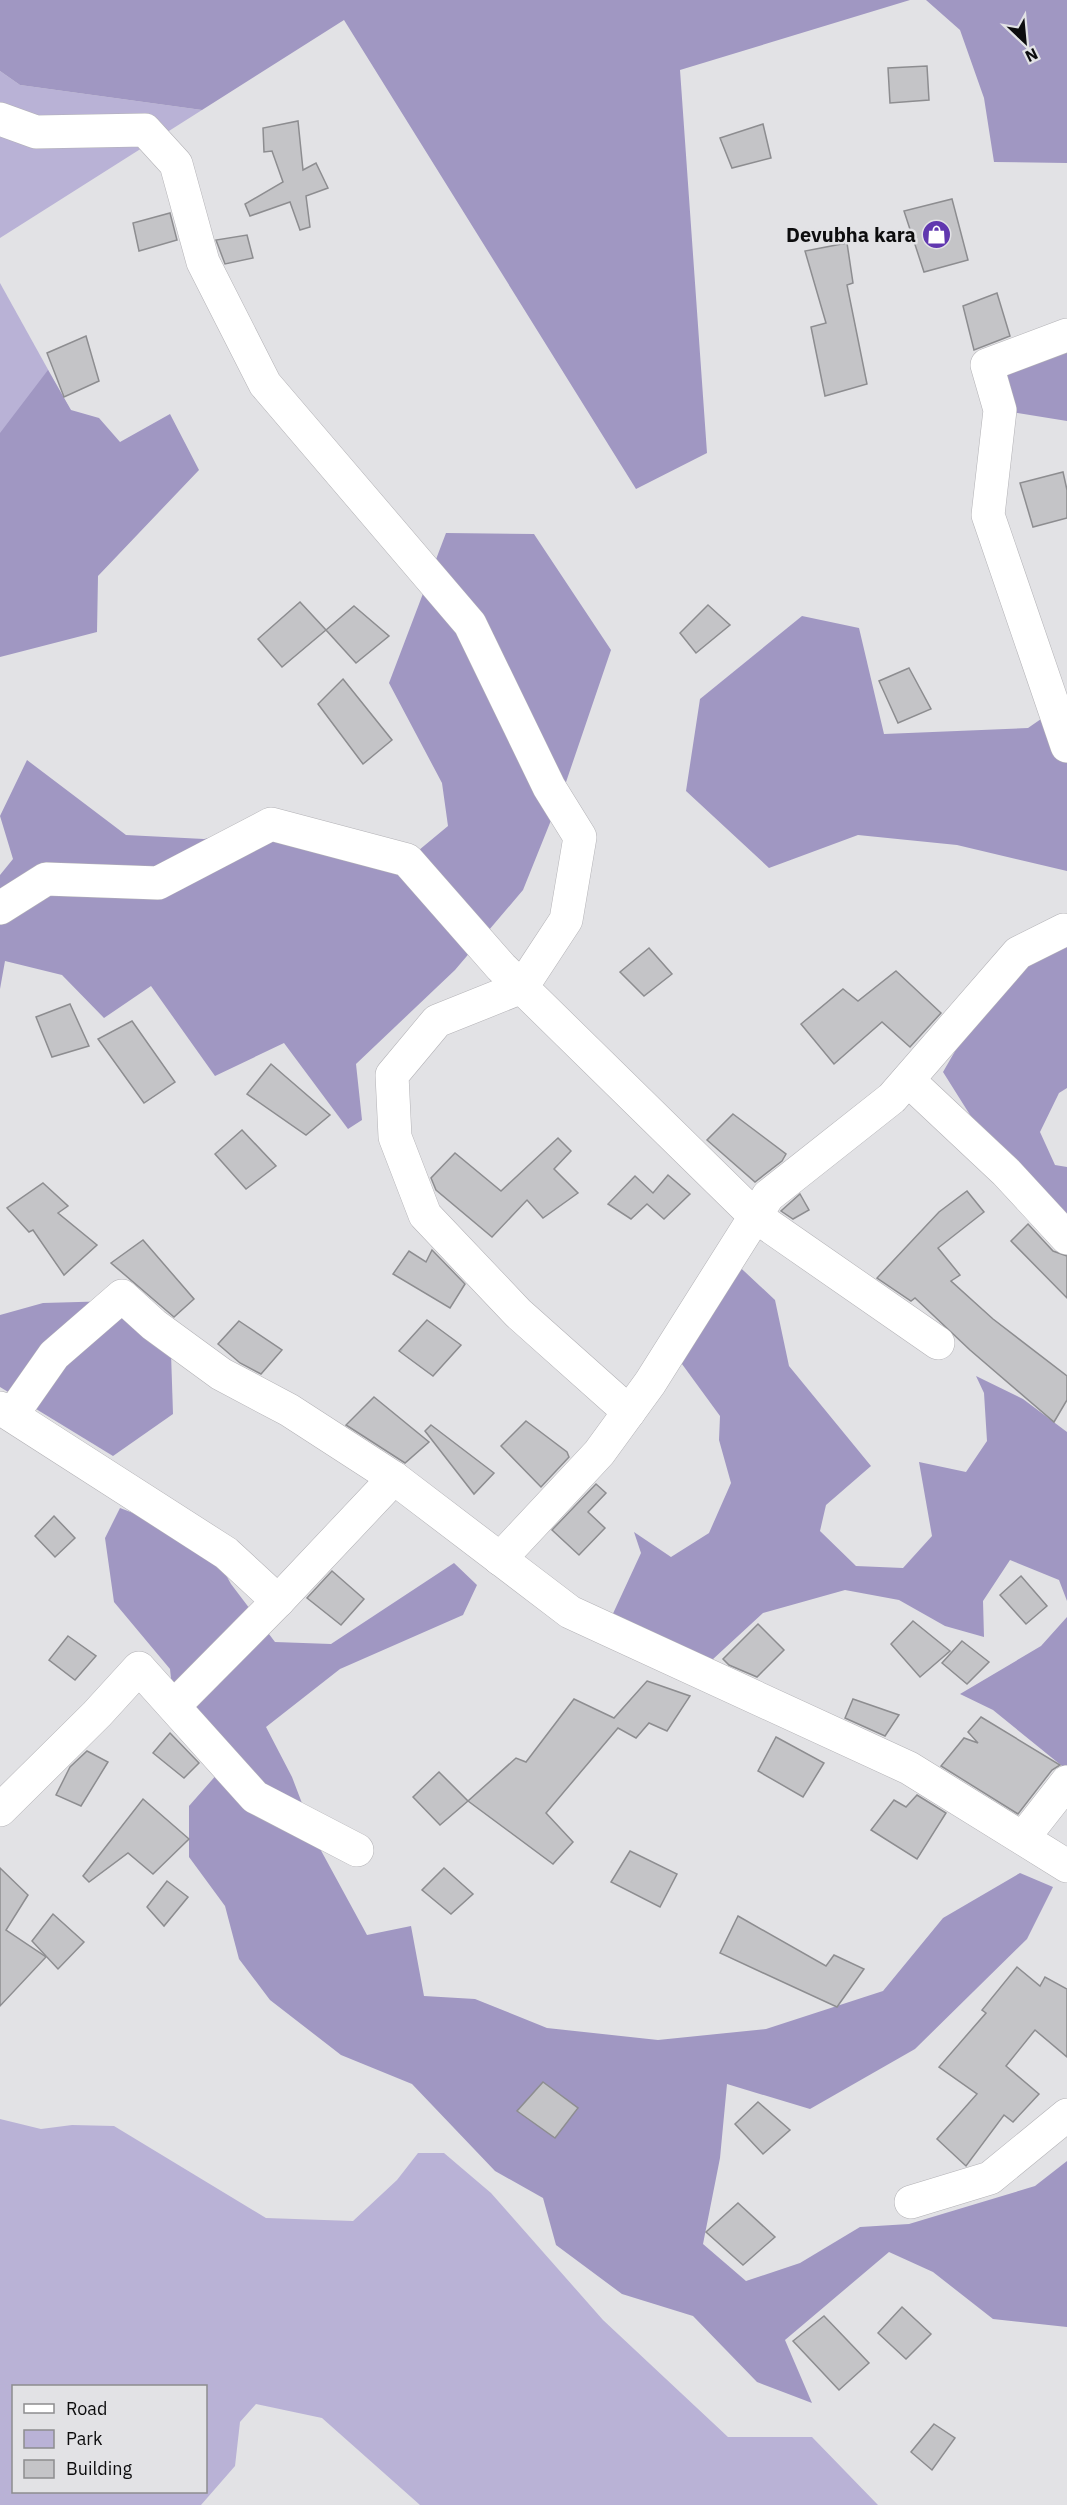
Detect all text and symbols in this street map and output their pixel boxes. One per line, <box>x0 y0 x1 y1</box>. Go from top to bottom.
north arrow <box>995 12 1055 72</box>
text: N <box>1022 44 1041 67</box>
shop icon: Devubha kara <box>921 219 953 251</box>
place label: Devubha kara <box>786 221 916 248</box>
legend <box>12 2385 207 2493</box>
text: Road <box>66 2397 107 2420</box>
text: Park <box>66 2427 103 2450</box>
text: Building <box>66 2457 133 2480</box>

